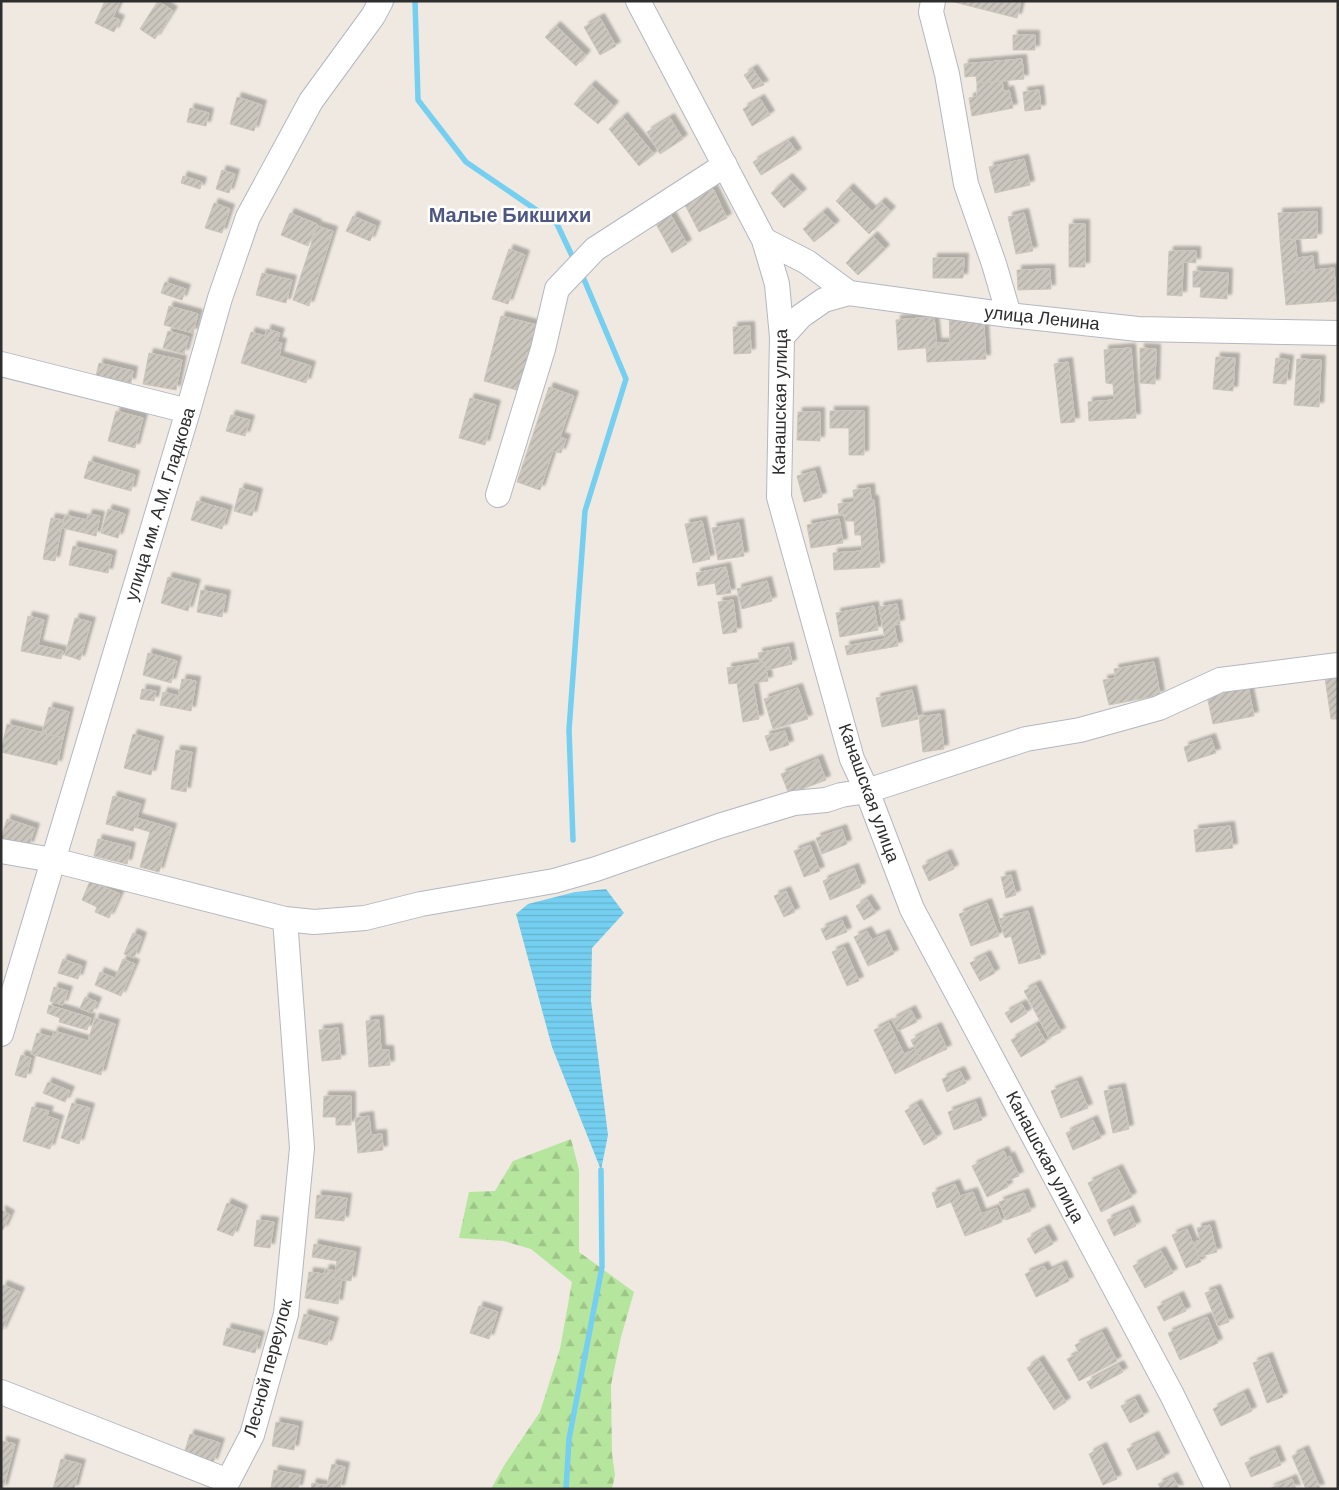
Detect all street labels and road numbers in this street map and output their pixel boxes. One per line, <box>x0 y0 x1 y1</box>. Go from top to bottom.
street label: улица Ленина <box>983 300 1102 336</box>
street label: Канашская улица <box>767 328 793 475</box>
street label: улица им. А.М. Гладкова <box>119 403 201 604</box>
street label: Канашская улица <box>833 720 906 867</box>
street label: Канашская улица <box>1000 1087 1090 1228</box>
street label: Лесной переулок <box>238 1296 298 1440</box>

